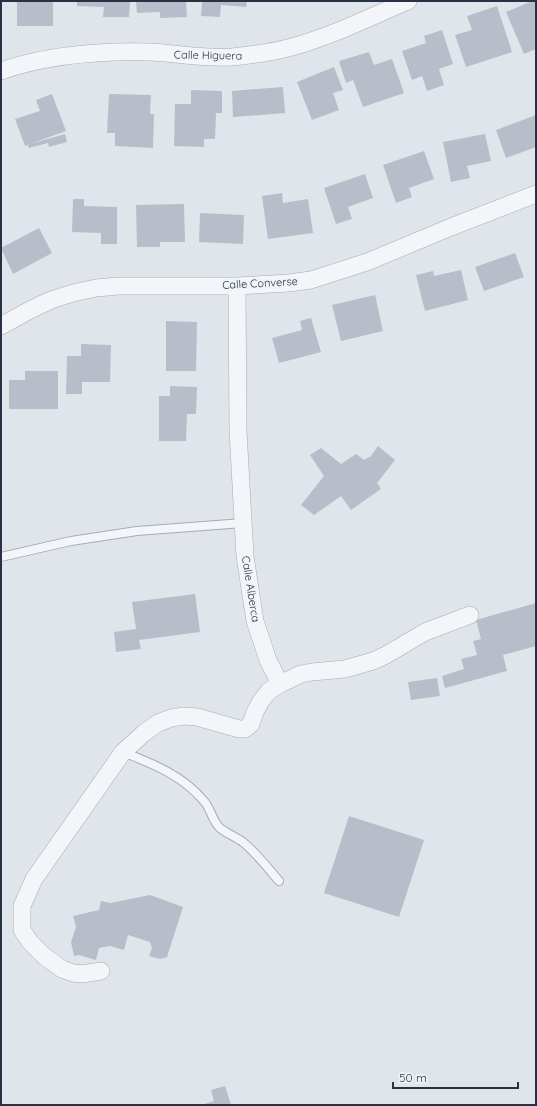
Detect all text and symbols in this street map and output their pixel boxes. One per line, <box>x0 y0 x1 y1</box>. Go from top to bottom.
street label: Calle Higuera <box>174 47 242 63</box>
street label: Calle Converse <box>222 274 298 292</box>
street label: Calle Alberca <box>239 555 263 623</box>
scale bar <box>393 1064 518 1090</box>
text: 50 m <box>399 1070 427 1085</box>

